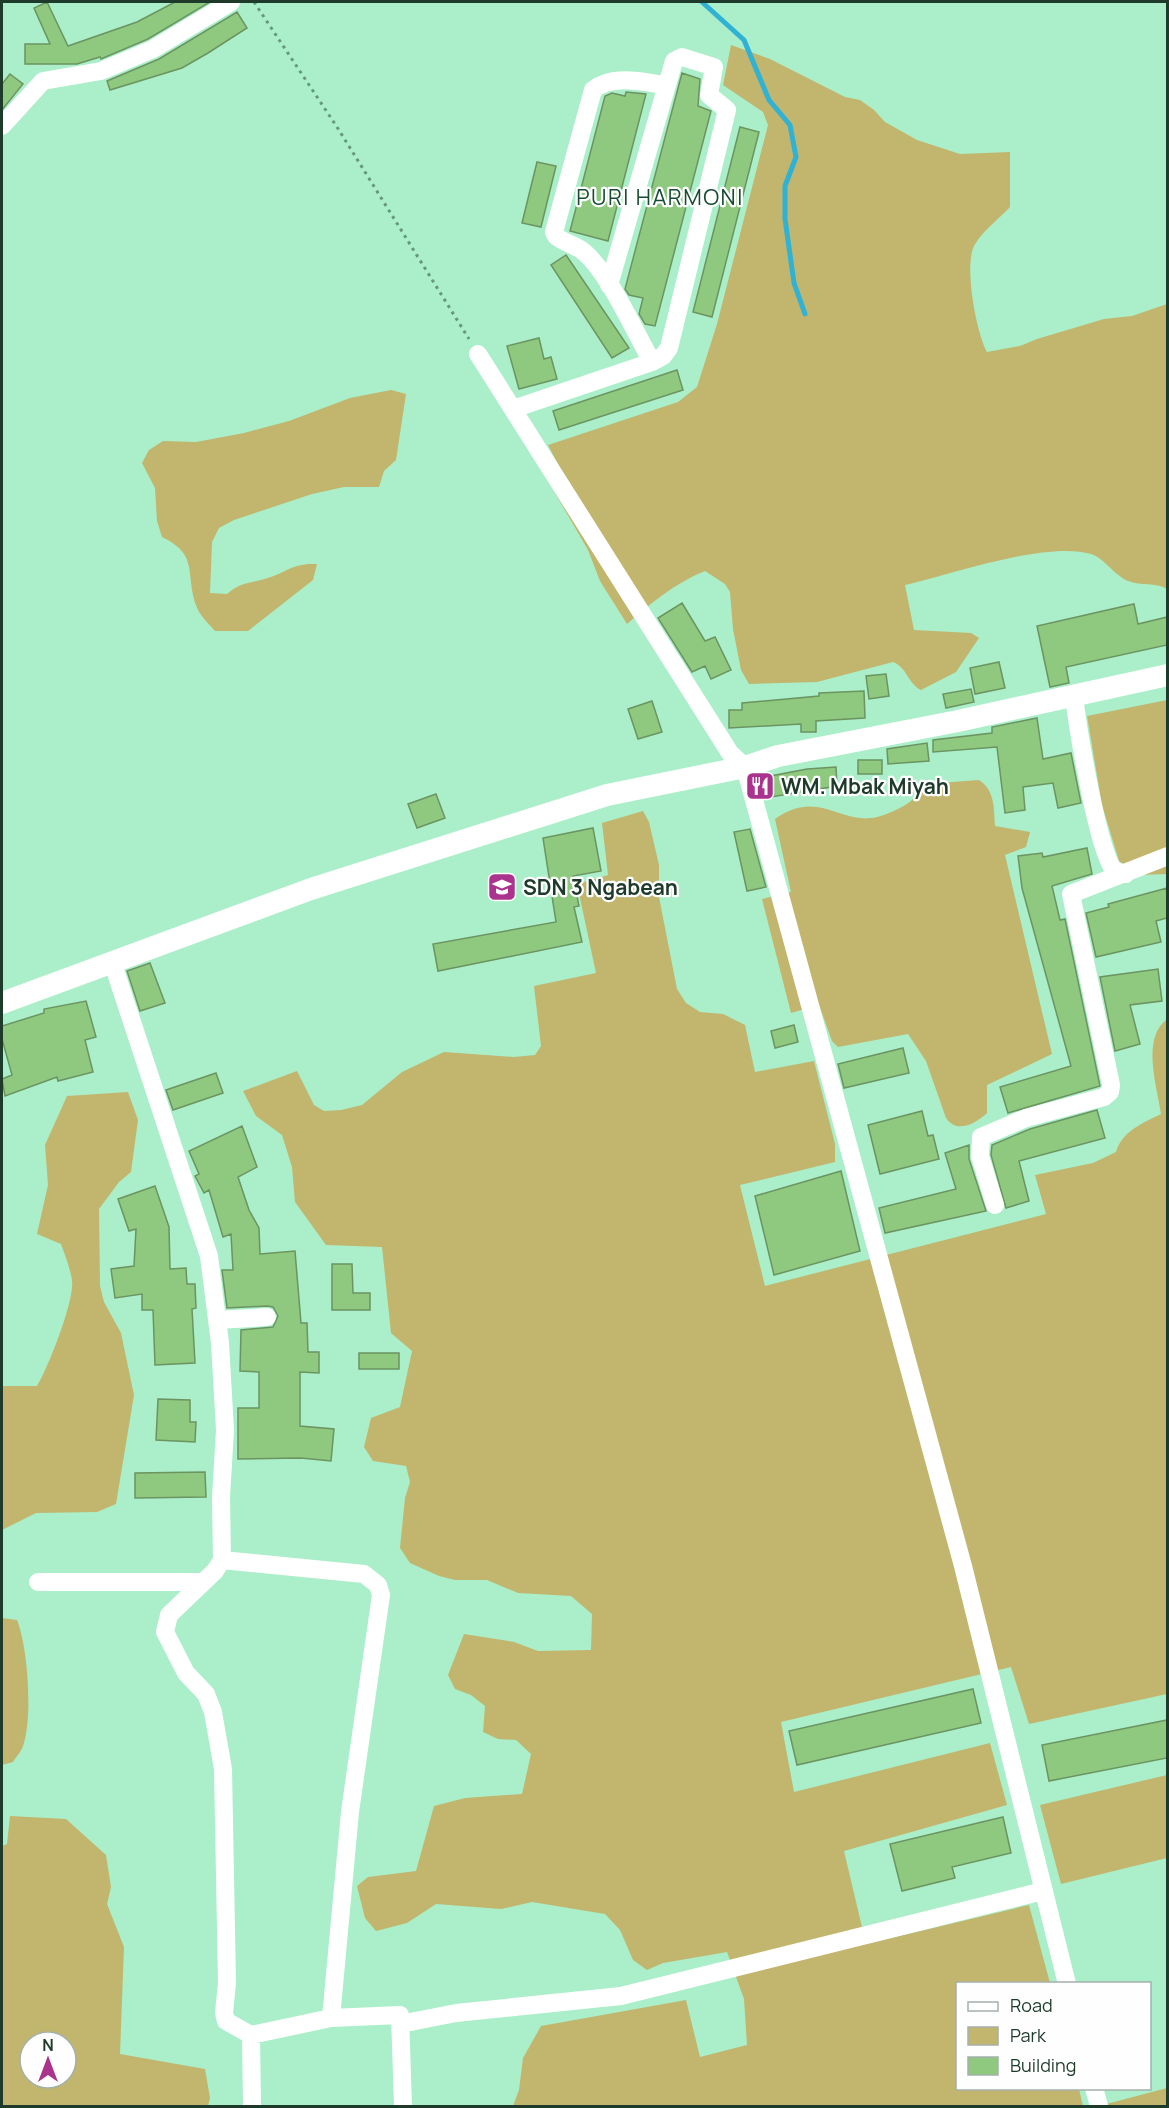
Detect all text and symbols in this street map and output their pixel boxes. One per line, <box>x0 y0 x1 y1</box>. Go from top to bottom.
district label: PURI HARMONI <box>576 182 744 212</box>
restaurant icon: WM. Mbak Miyah <box>744 770 776 802</box>
place label: WM. Mbak Miyah <box>781 772 949 800</box>
school or university icon: SDN 3 Ngabean <box>486 871 518 903</box>
place label: SDN 3 Ngabean <box>523 873 678 901</box>
legend <box>956 1982 1151 2090</box>
text: Road <box>1010 1993 1053 2017</box>
text: Park <box>1010 2023 1047 2047</box>
north arrow <box>18 2030 78 2090</box>
text: N <box>42 2034 54 2056</box>
text: Building <box>1010 2053 1076 2077</box>

